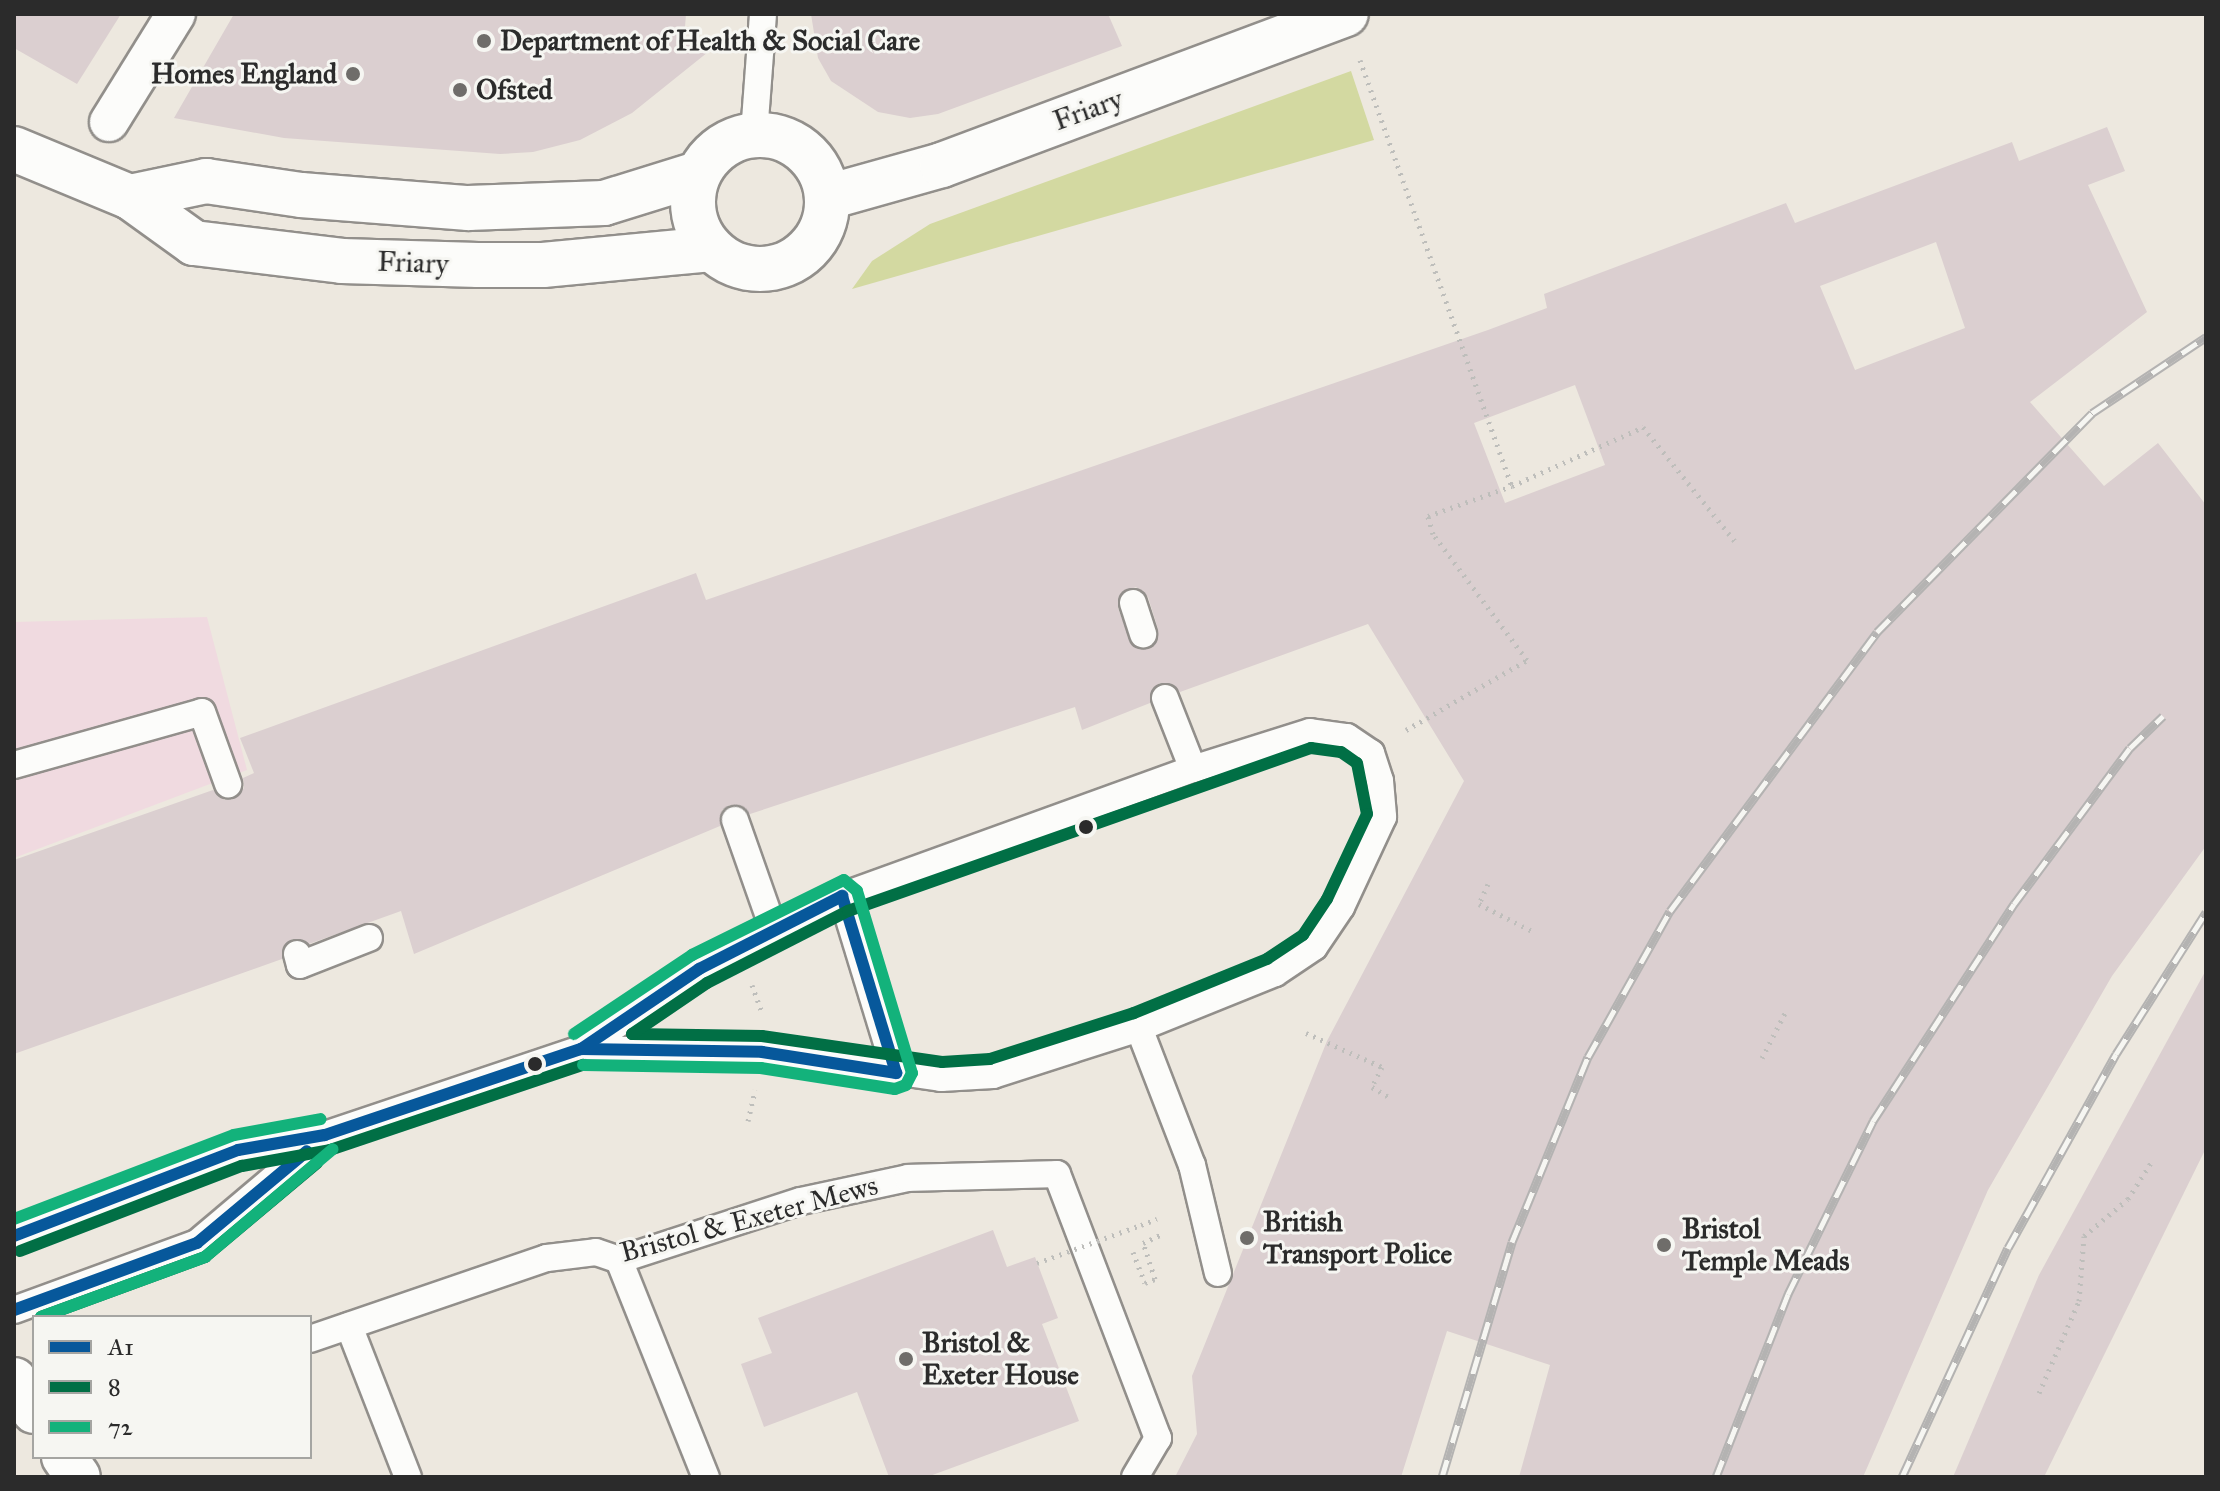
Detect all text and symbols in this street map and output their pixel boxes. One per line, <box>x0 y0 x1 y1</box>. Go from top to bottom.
place label: Department of Health & Social Care <box>500 24 920 58</box>
marker: Department of Health & Social Care <box>475 32 493 50</box>
place label: Homes England <box>151 57 337 91</box>
marker: Homes England <box>344 65 362 83</box>
place label: Ofsted <box>476 73 553 107</box>
marker: Ofsted <box>451 81 469 99</box>
street label: Friary <box>1049 82 1127 138</box>
street label: Friary <box>377 245 449 281</box>
unlabelled marker <box>1078 819 1094 835</box>
unlabelled marker <box>527 1056 543 1072</box>
street label: Bristol & Exeter Mews <box>617 1168 881 1270</box>
place label: British Transport Police <box>1263 1205 1452 1271</box>
place label: Bristol Temple Meads <box>1682 1212 1849 1278</box>
marker: British Transport Police <box>1238 1229 1256 1247</box>
marker: Bristol Temple Meads <box>1653 1234 1675 1256</box>
legend <box>32 1315 312 1459</box>
place label: Bristol & Exeter House <box>922 1326 1079 1392</box>
text: A1 <box>108 1332 134 1362</box>
marker: Bristol & Exeter House <box>897 1350 915 1368</box>
text: 8 <box>108 1372 121 1402</box>
text: 72 <box>108 1412 133 1442</box>

